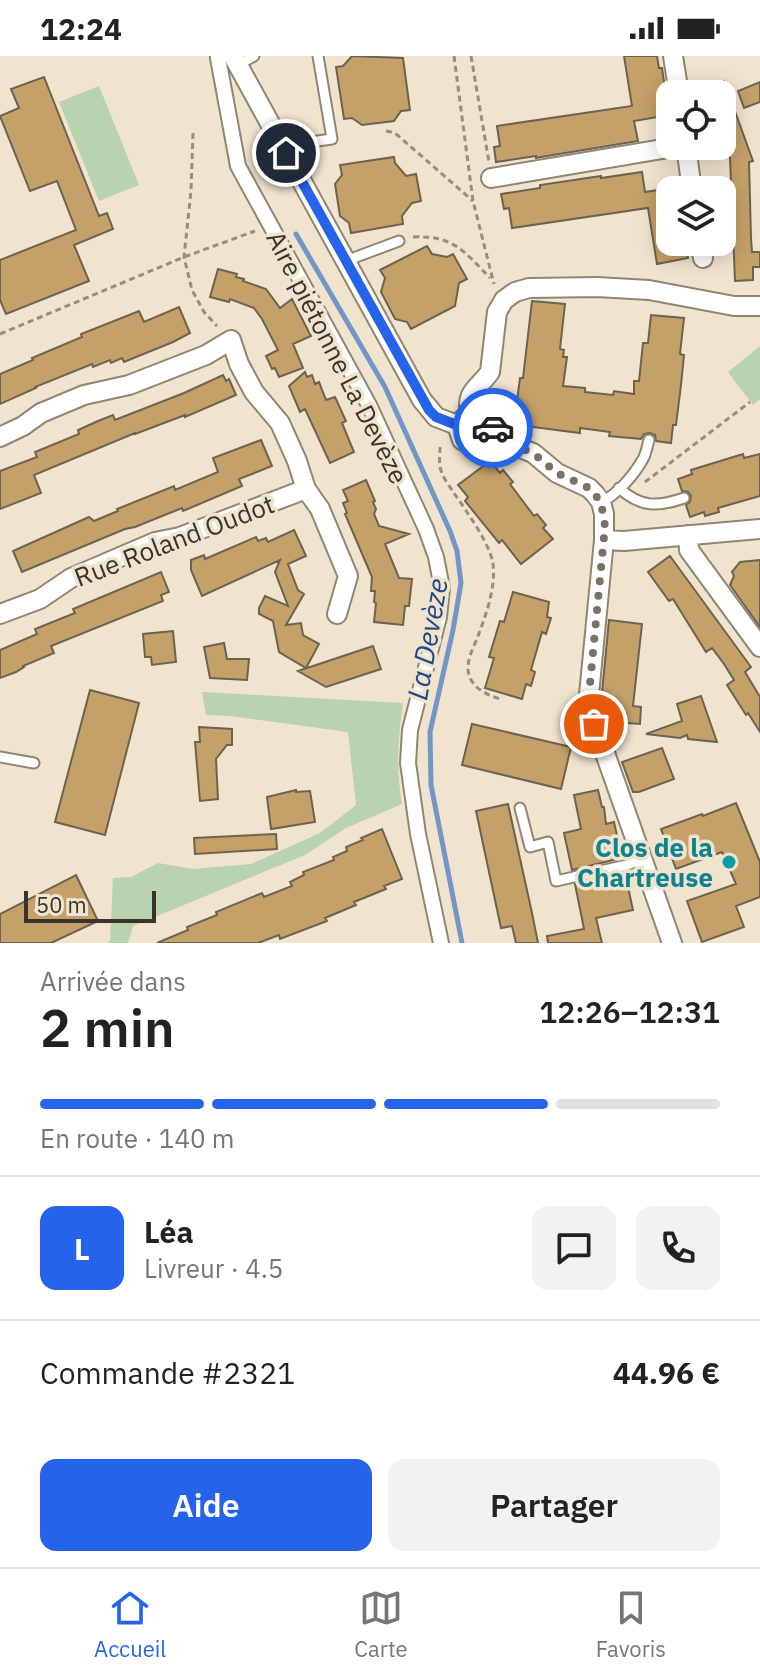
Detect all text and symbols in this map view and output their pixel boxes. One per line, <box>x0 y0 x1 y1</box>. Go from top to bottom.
text: 12:24 <box>40 9 122 48</box>
map controls <box>656 80 736 256</box>
button: locate <box>656 80 736 160</box>
pin <box>252 119 320 187</box>
icon: home <box>264 131 308 175</box>
button: layers <box>656 176 736 256</box>
street label: Aire piétonne La Devèze <box>259 225 417 489</box>
courier <box>453 388 533 468</box>
icon: car <box>471 406 515 450</box>
street label: Rue Roland Oudot <box>69 486 279 594</box>
water label: La Devèze <box>398 575 456 703</box>
pin <box>560 690 628 758</box>
icon: bag <box>572 702 616 746</box>
place label: Clos de la Chartreuse <box>577 830 713 894</box>
marker: Clos de la Chartreuse <box>720 853 738 871</box>
scale bar <box>24 887 156 923</box>
text: 50 m <box>36 890 87 919</box>
text: Arrivée dans <box>40 964 186 998</box>
text: 12:26–12:31 <box>539 992 720 1031</box>
text: 2 min <box>40 994 175 1061</box>
text: En route · 140 m <box>40 1121 234 1155</box>
button: chat <box>532 1206 616 1290</box>
button: phone <box>636 1206 720 1290</box>
text: Léa <box>144 1212 194 1251</box>
text: L <box>74 1229 90 1268</box>
text: Livreur · 4.5 <box>144 1251 283 1285</box>
text: Commande #2321 <box>40 1353 295 1392</box>
text: 44.96 € <box>613 1353 720 1392</box>
button: Aide <box>40 1459 372 1551</box>
button: Partager <box>388 1459 720 1551</box>
tab: Accueil <box>94 1586 166 1663</box>
tab: Carte <box>354 1586 408 1663</box>
tab: Favoris <box>596 1586 666 1663</box>

